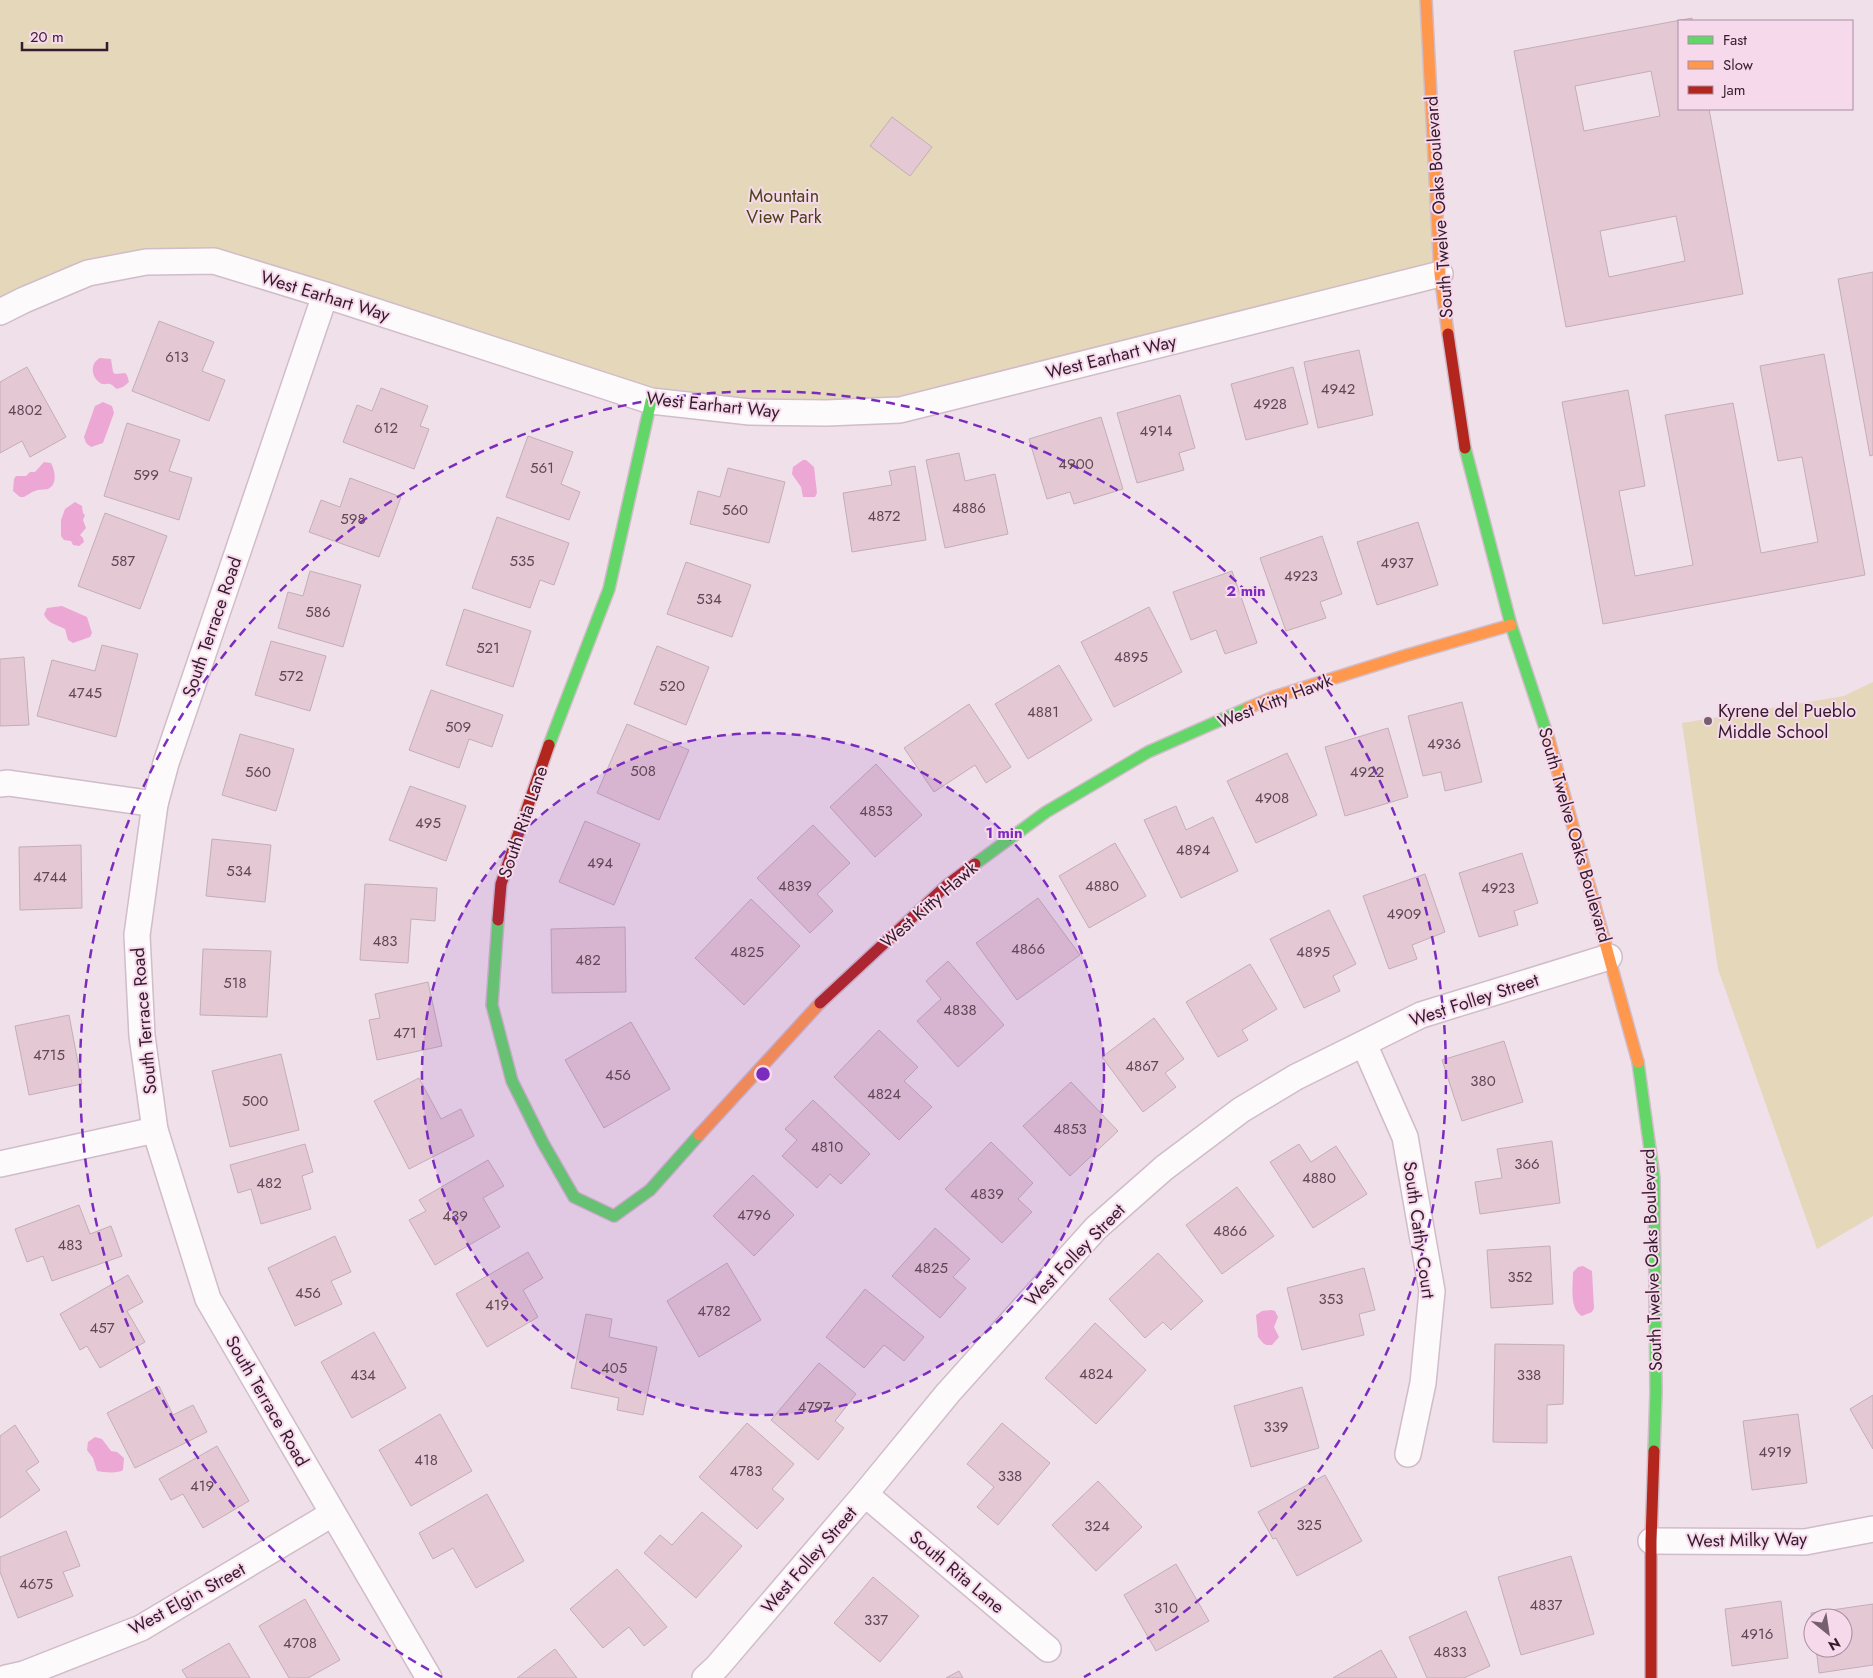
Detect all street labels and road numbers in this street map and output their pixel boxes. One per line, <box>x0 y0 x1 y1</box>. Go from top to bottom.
street label: South Twelve Oaks Boulevard <box>1418 95 1460 319</box>
street label: West Earhart Way <box>257 264 393 328</box>
street label: West Earhart Way <box>1043 328 1179 386</box>
street label: West Earhart Way <box>645 385 781 425</box>
street label: South Terrace Road <box>176 553 248 701</box>
street label: West Kitty Hawk <box>1214 667 1336 735</box>
street label: South Twelve Oaks Boulevard <box>1532 724 1618 946</box>
street label: South Rita Lane <box>492 762 554 882</box>
street label: West Kitty Hawk <box>875 855 983 955</box>
street label: South Terrace Road <box>125 947 163 1095</box>
street label: West Folley Street <box>1406 967 1543 1033</box>
street label: South Twelve Oaks Boulevard <box>1635 1148 1669 1372</box>
street label: South Cathy Court <box>1396 1160 1442 1301</box>
street label: West Folley Street <box>1019 1197 1132 1312</box>
street label: South Terrace Road <box>219 1331 315 1471</box>
street label: West Folley Street <box>755 1500 863 1619</box>
street label: South Rita Lane <box>904 1524 1010 1620</box>
street label: West Milky Way <box>1687 1526 1807 1554</box>
street label: West Elgin Street <box>124 1556 250 1642</box>

